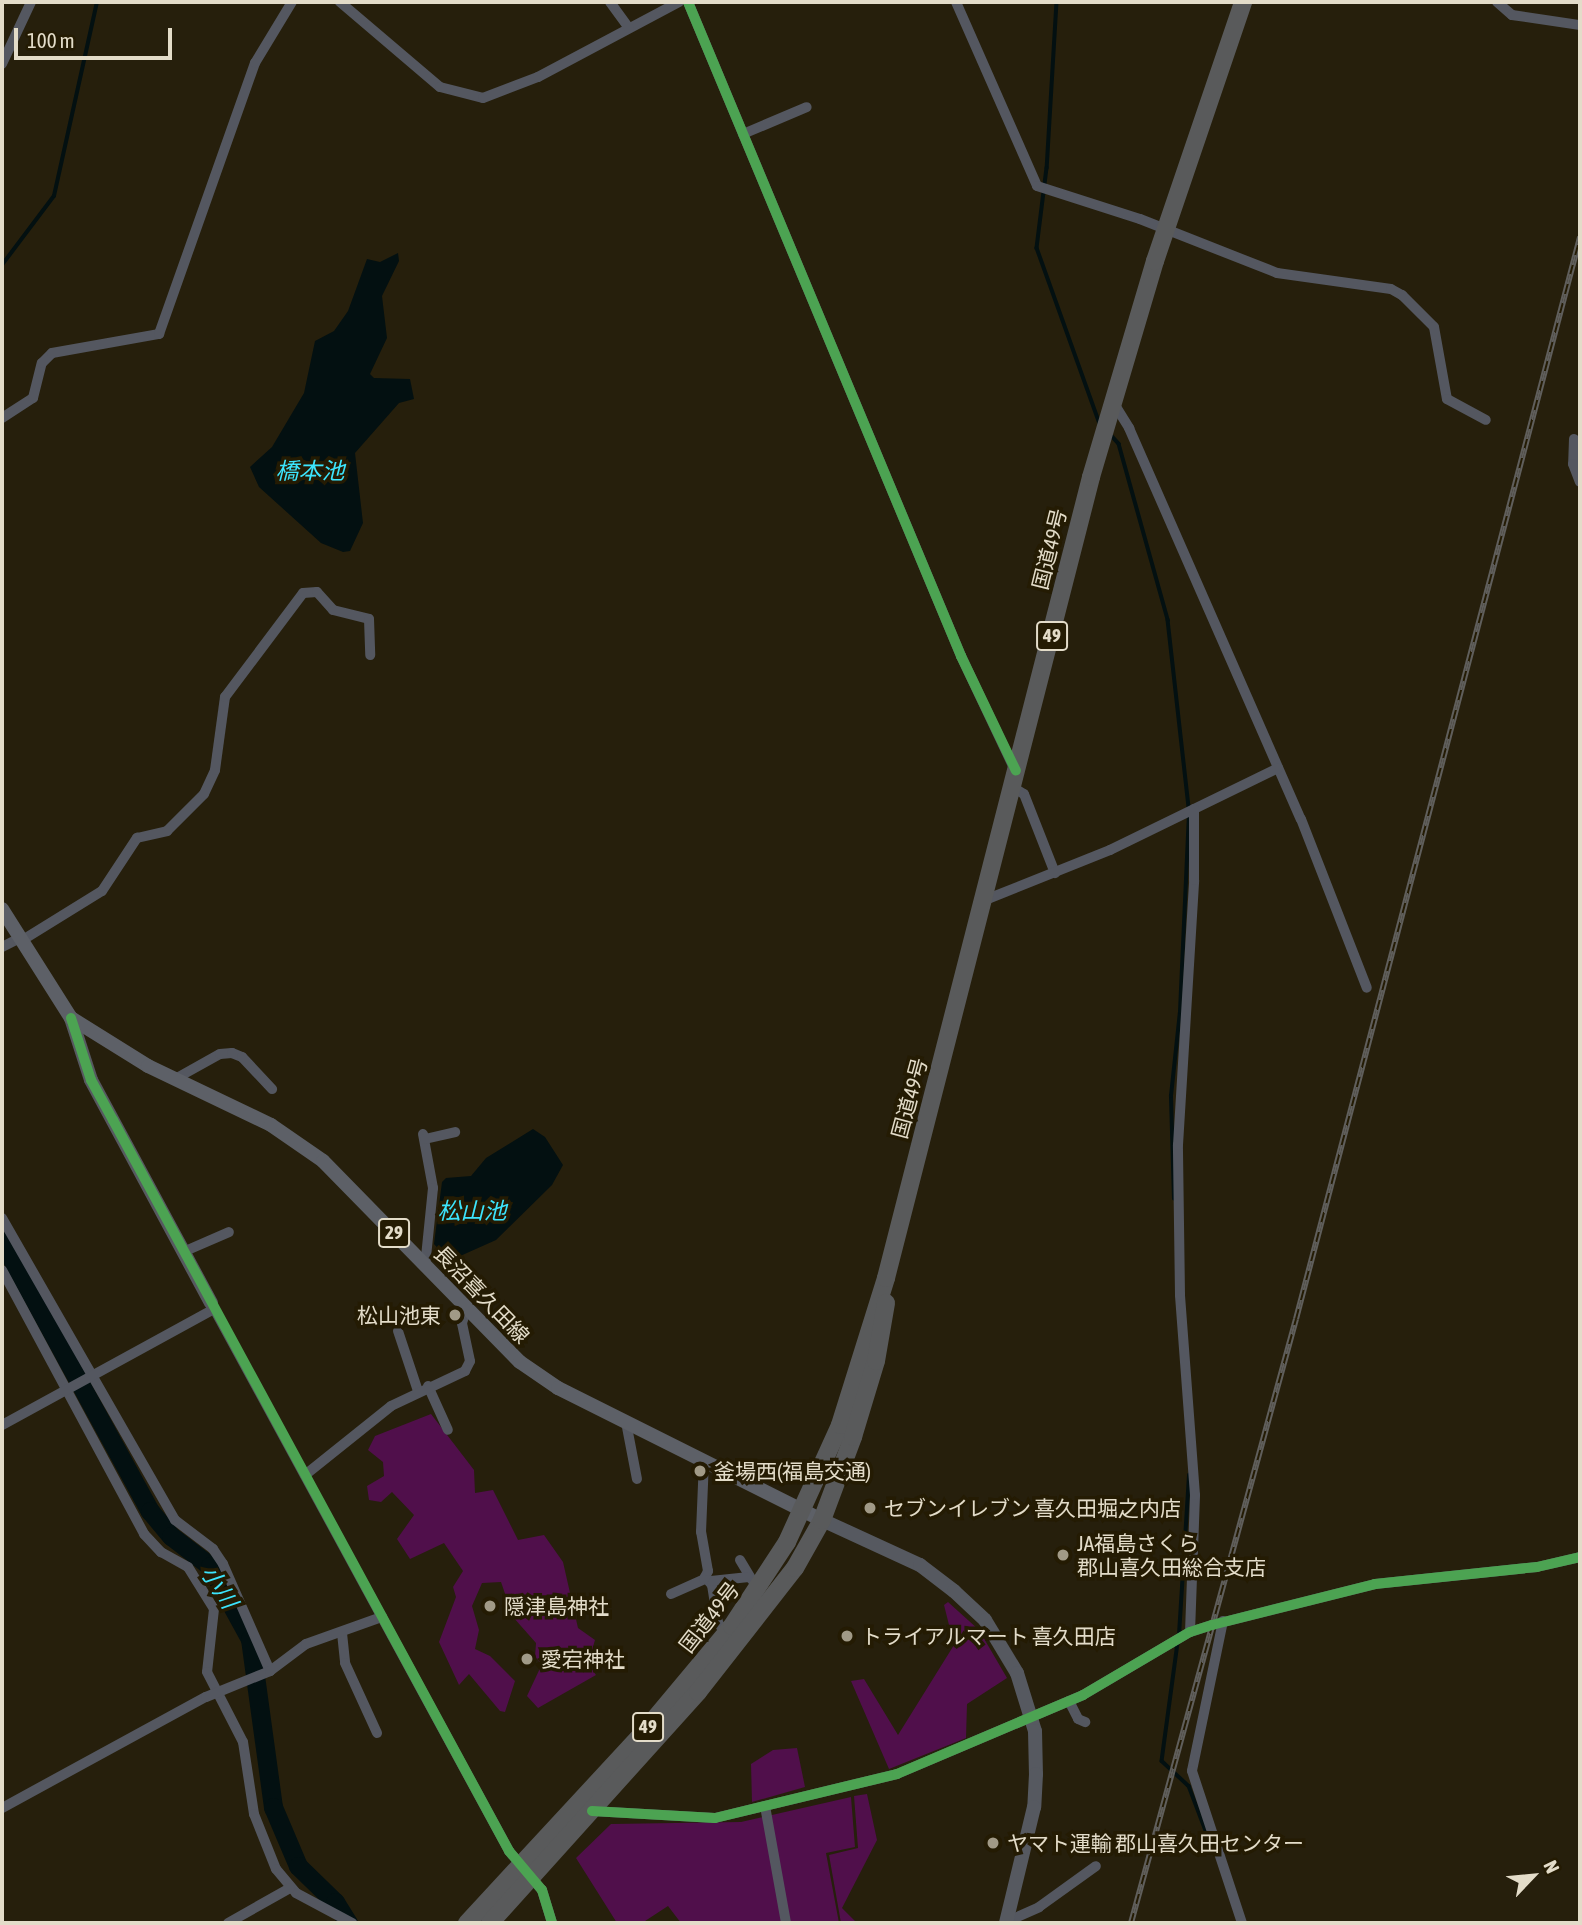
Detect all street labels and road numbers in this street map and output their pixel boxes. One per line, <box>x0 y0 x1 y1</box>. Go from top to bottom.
street label: 国道49号 <box>1027 506 1071 592</box>
road number: 49 <box>1034 621 1070 652</box>
street label: 国道49号 <box>886 1055 932 1141</box>
road number: 29 <box>376 1218 412 1248</box>
street label: 長沼喜久田線 <box>429 1240 535 1348</box>
street label: 国道49号 <box>674 1577 744 1657</box>
road number: 49 <box>630 1712 666 1742</box>

